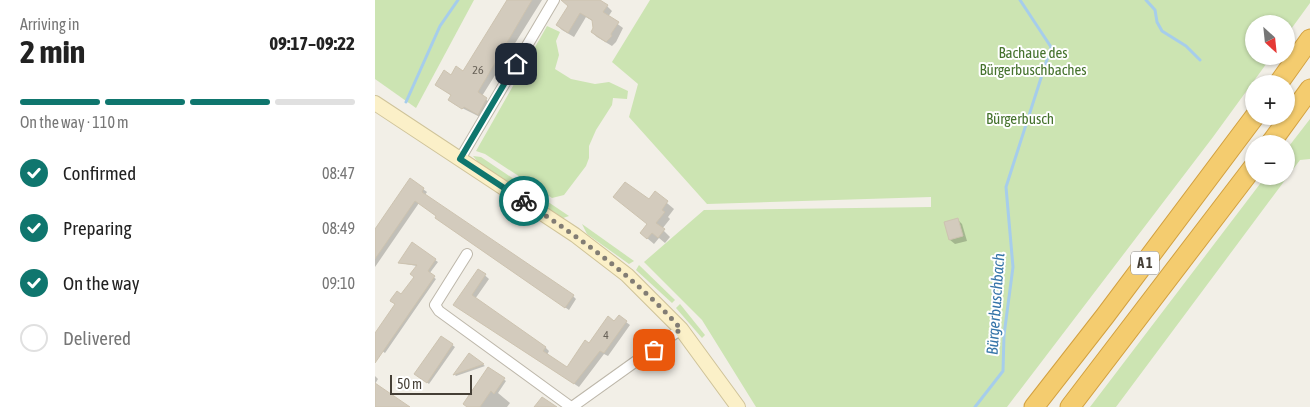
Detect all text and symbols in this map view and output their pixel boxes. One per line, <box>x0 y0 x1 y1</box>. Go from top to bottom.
text: Arriving in <box>20 15 80 33</box>
north arrow <box>1245 15 1295 65</box>
map controls <box>1245 15 1295 185</box>
text: 09:17–09:22 <box>269 32 355 54</box>
text: 2 min <box>20 33 85 70</box>
pin <box>495 43 537 85</box>
park label: Bachaue des Bürgerbuschbaches <box>979 44 1087 78</box>
icon: home <box>502 50 530 78</box>
house number: 26 <box>472 63 484 77</box>
button: + <box>1245 75 1295 125</box>
park label: Bürgerbusch <box>986 110 1054 127</box>
text: On the way · 110 m <box>20 113 129 131</box>
button: − <box>1245 135 1295 185</box>
icon: check <box>20 159 48 187</box>
text: Confirmed <box>63 162 136 184</box>
text: 08:47 <box>322 164 355 182</box>
courier <box>499 176 549 226</box>
icon: bike <box>510 187 538 215</box>
icon: check <box>20 214 48 242</box>
text: Preparing <box>63 217 132 239</box>
text: 08:49 <box>322 219 355 237</box>
water label: Bürgerbuschbach <box>982 252 1009 356</box>
road number: A 1 <box>1131 252 1159 274</box>
icon: check <box>20 269 48 297</box>
text: On the way <box>63 272 140 294</box>
text: 09:10 <box>322 274 355 292</box>
text: Delivered <box>63 327 131 349</box>
house number: 4 <box>603 328 609 342</box>
pin <box>633 329 675 371</box>
icon: bag <box>640 336 668 364</box>
scale bar <box>390 372 473 395</box>
text: 50 m <box>397 376 422 392</box>

